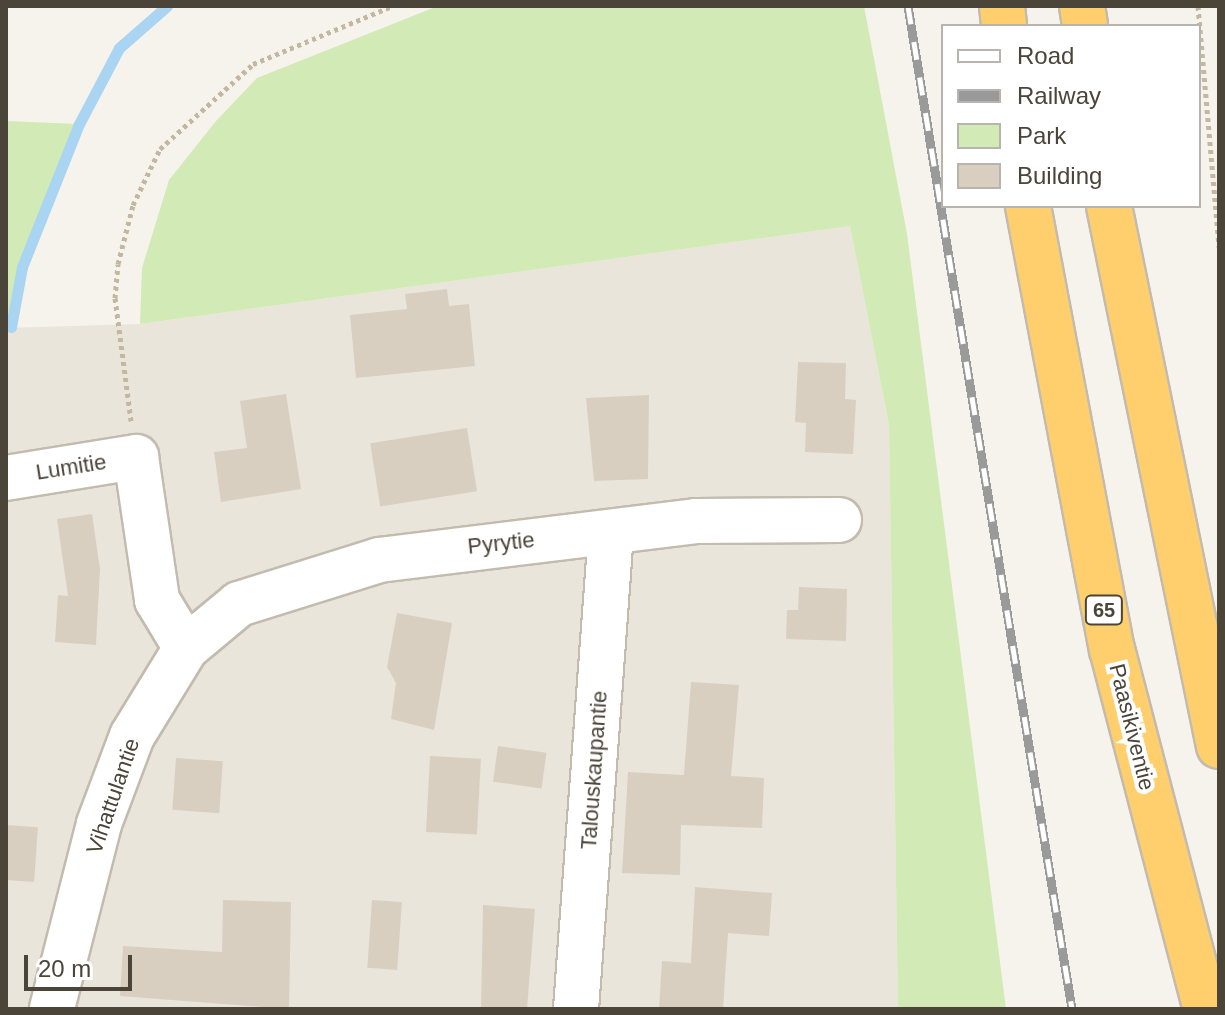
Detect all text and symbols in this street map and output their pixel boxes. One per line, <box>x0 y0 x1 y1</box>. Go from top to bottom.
legend <box>941 24 1201 208</box>
text: Road <box>1017 42 1074 69</box>
text: Railway <box>1017 82 1101 109</box>
text: Park <box>1017 122 1066 149</box>
text: Building <box>1017 162 1102 189</box>
street label: Lumitie <box>34 448 108 486</box>
street label: Pyrytie <box>466 526 536 560</box>
road number: 65 <box>1084 594 1124 626</box>
street label: Paasikiventie <box>1104 661 1160 793</box>
street label: Talouskaupantie <box>575 690 613 850</box>
street label: Vihattulantie <box>81 735 145 857</box>
scale bar <box>28 939 136 989</box>
text: 20 m <box>38 955 91 982</box>

